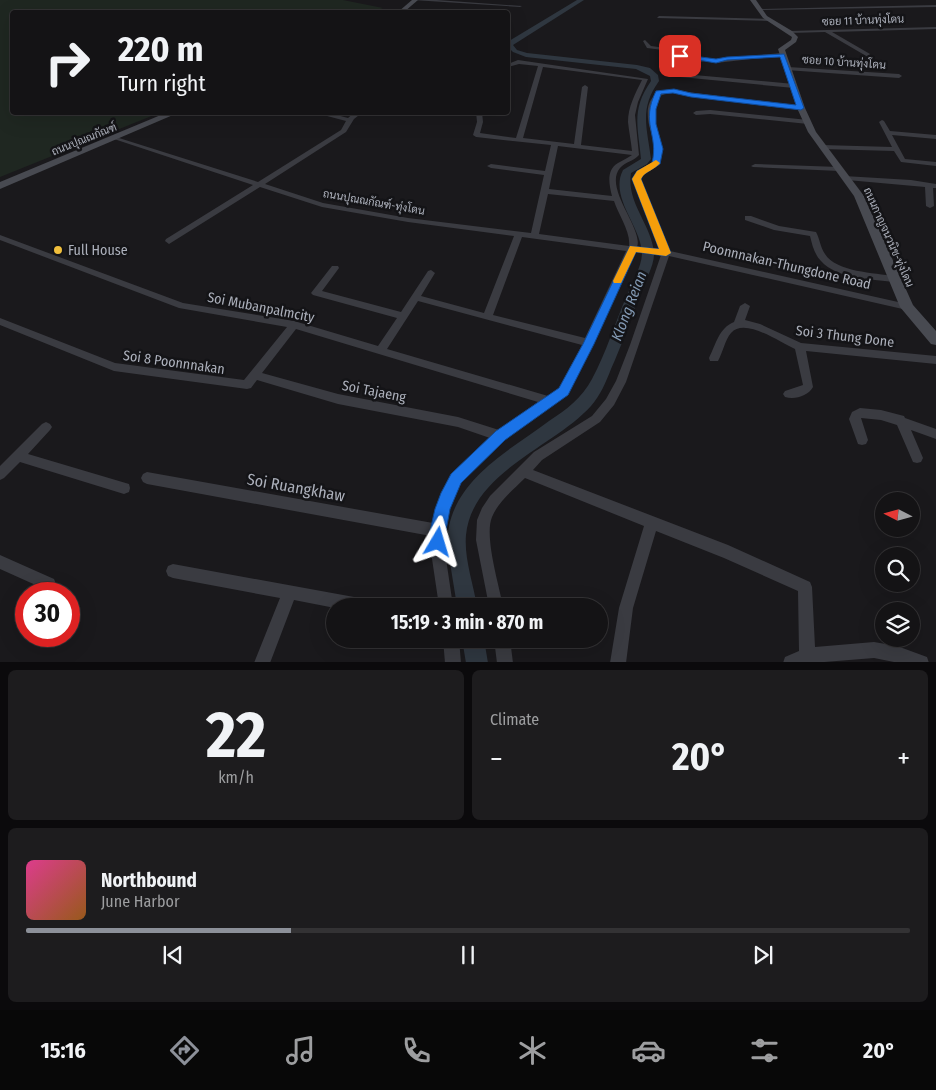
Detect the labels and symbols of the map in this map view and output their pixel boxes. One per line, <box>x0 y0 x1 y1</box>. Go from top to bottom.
street label: ซอย 11 บ้านทุ่งโดน <box>822 11 905 30</box>
pin <box>659 35 701 77</box>
street label: ซอย 10 บ้านทุ่งโดน <box>801 51 886 74</box>
street label: ถนนปุณณกัณฑ์ <box>49 119 119 160</box>
street label: ถนนปุณณกัณฑ์-ทุ่งโดน <box>322 185 426 220</box>
street label: ถนนกาญจนวนิช-ทุ่งโดน <box>859 185 918 290</box>
street label: Poonnnakan-Thungdone Road <box>701 238 873 293</box>
place label: Full House <box>68 242 128 259</box>
marker: Full House <box>52 244 64 256</box>
water label: Klong Reian <box>607 269 651 343</box>
street label: Soi Mubanpalmcity <box>206 289 317 326</box>
street label: Soi 3 Thung Done <box>795 322 895 351</box>
street label: Soi 8 Poonnnakan <box>122 347 226 378</box>
street label: Soi Tajaeng <box>340 377 408 406</box>
street label: Soi Ruangkhaw <box>245 470 347 506</box>
north arrow <box>875 492 920 538</box>
position arrow <box>411 515 463 567</box>
speed limit sign: 30 <box>15 582 80 647</box>

